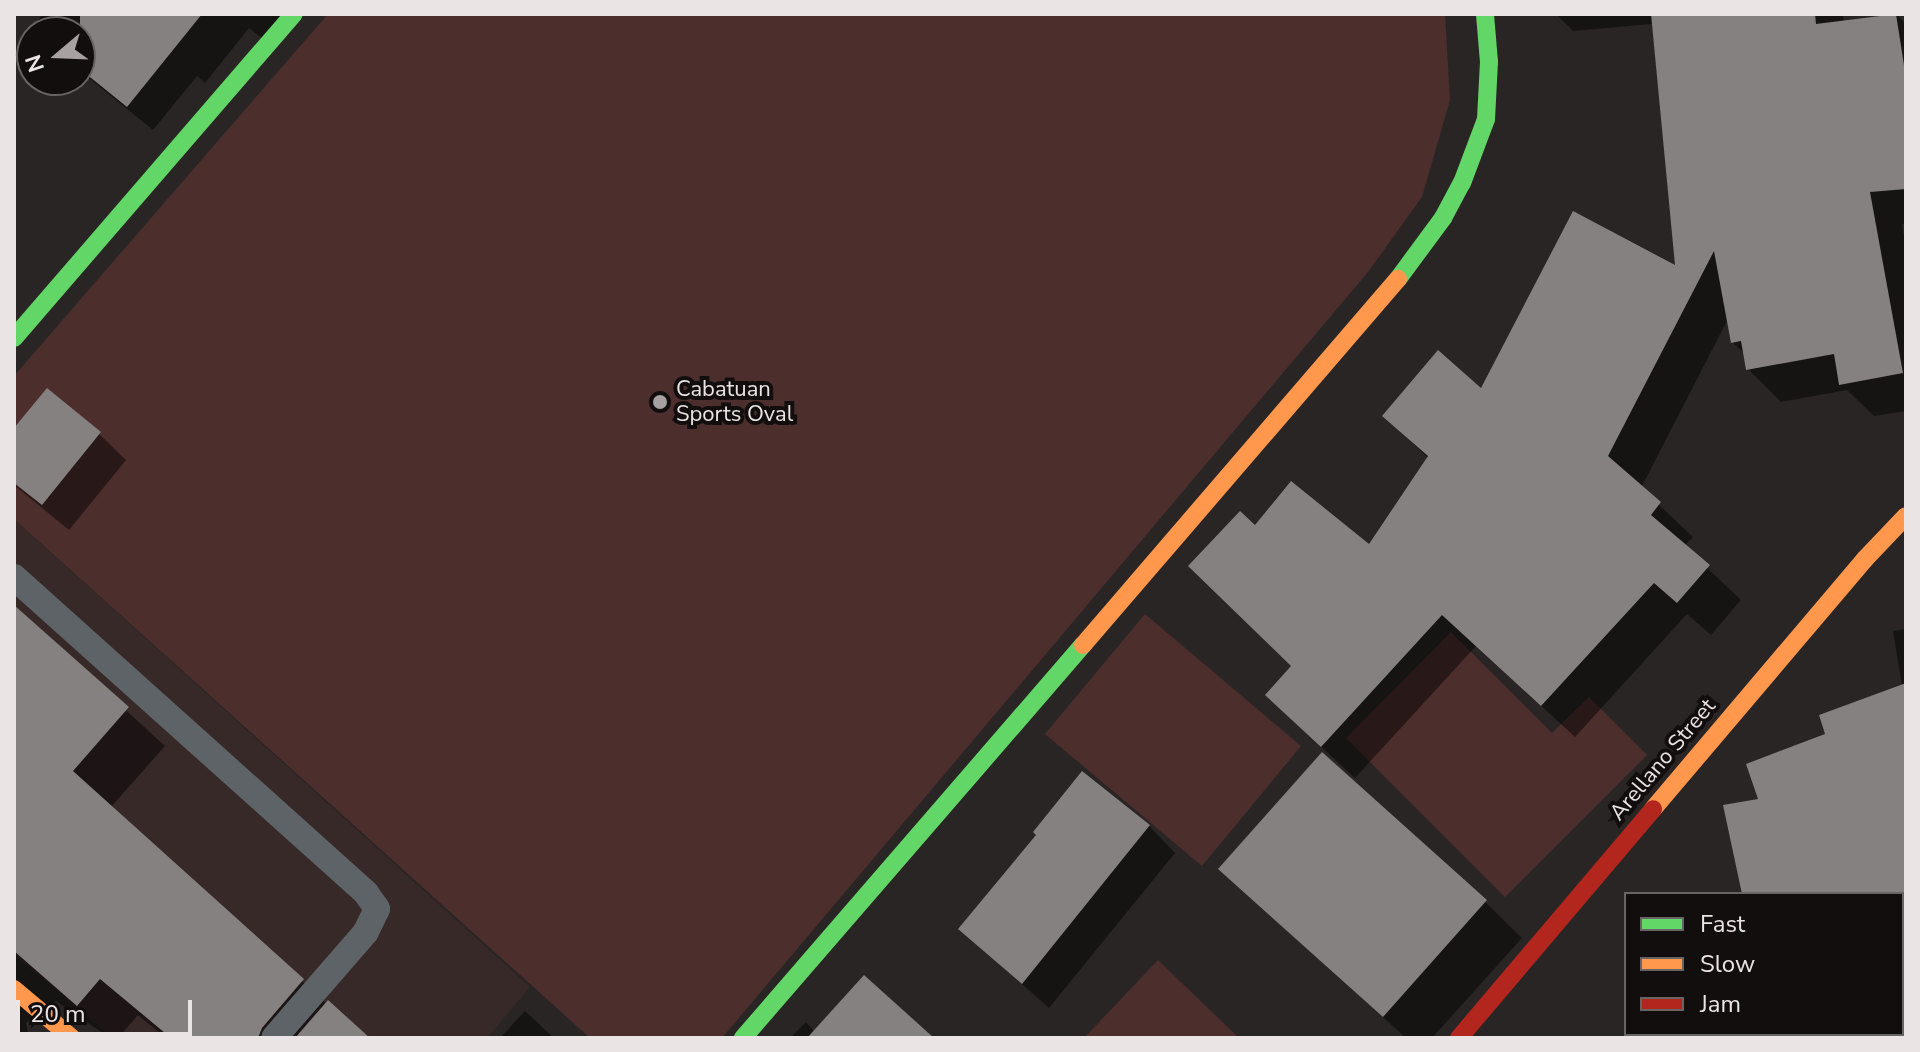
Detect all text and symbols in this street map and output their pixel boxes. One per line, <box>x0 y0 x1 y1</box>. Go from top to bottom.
north arrow <box>16 16 96 96</box>
text: N <box>18 50 52 76</box>
place label: Cabatuan Sports Oval <box>676 376 793 428</box>
marker: Cabatuan Sports Oval <box>651 393 669 411</box>
street label: Arellano Street <box>1604 694 1722 826</box>
legend <box>1624 892 1904 1036</box>
text: Fast <box>1700 908 1745 940</box>
text: Slow <box>1700 948 1755 980</box>
scale bar <box>20 984 196 1034</box>
text: Jam <box>1700 988 1741 1020</box>
text: 20 m <box>30 998 86 1030</box>

